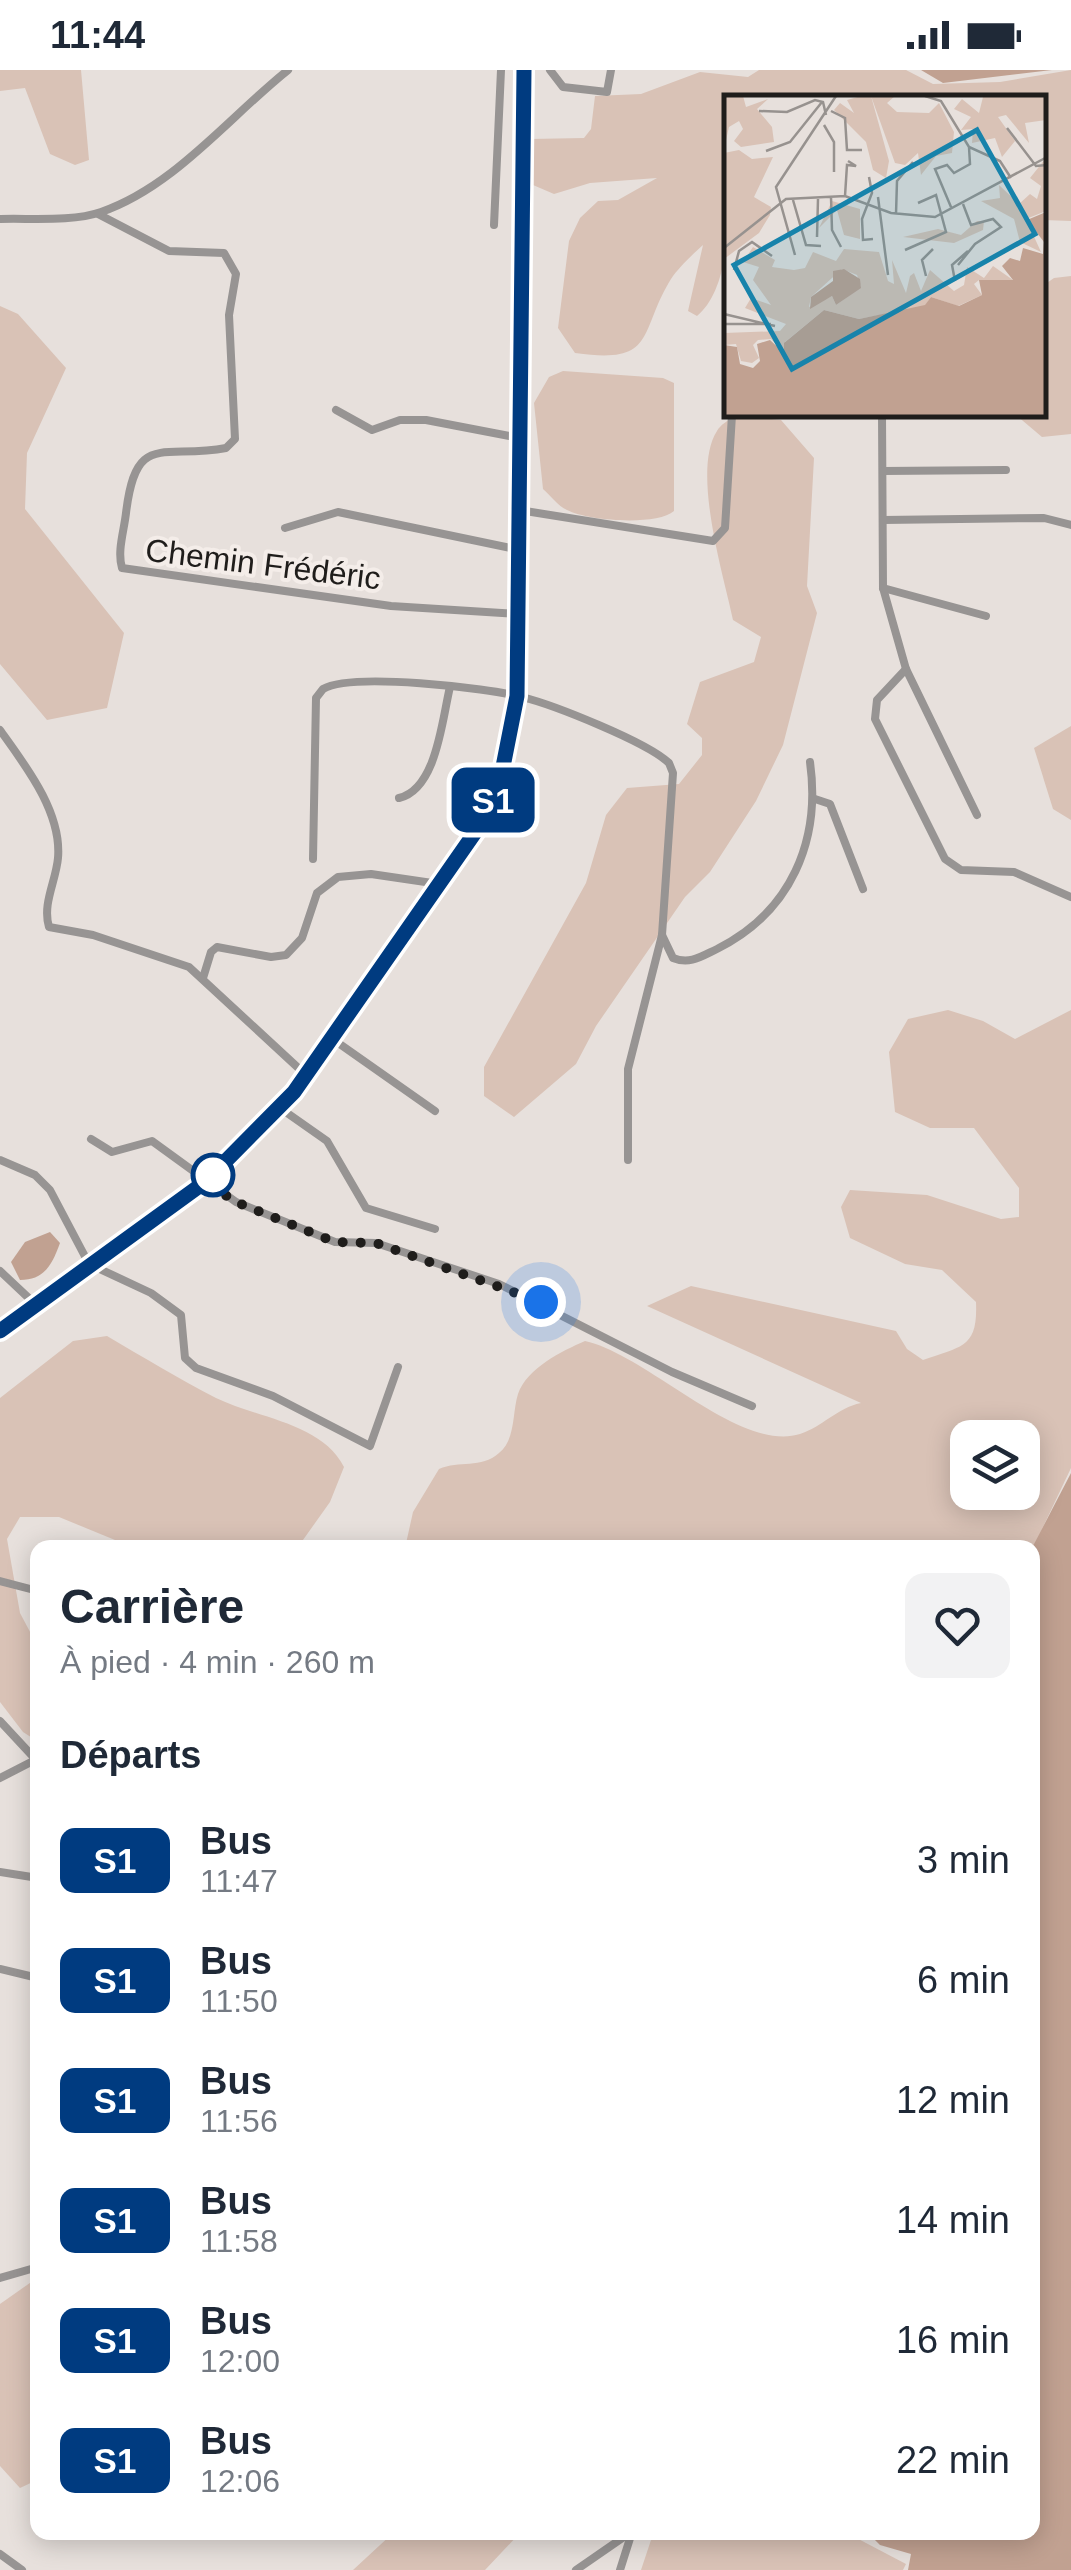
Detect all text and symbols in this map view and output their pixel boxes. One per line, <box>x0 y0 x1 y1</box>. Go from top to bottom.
text: 11:44 <box>50 14 145 56</box>
inset map <box>724 95 1046 418</box>
street label: Chemin Frédéric <box>143 532 383 596</box>
line badge: S1 <box>448 768 538 832</box>
text: S1 <box>472 781 514 820</box>
unlabelled marker <box>192 1154 234 1196</box>
your location <box>516 1277 566 1327</box>
map controls <box>950 1420 1040 1510</box>
button: layers <box>950 1420 1040 1510</box>
button: heart <box>905 1573 1010 1678</box>
text: Carrière <box>60 1580 244 1633</box>
text: À pied · 4 min · 260 m <box>60 1644 375 1680</box>
text: Départs <box>60 1734 202 1776</box>
text: Bus <box>200 1820 272 1862</box>
text: 3 min <box>917 1839 1010 1881</box>
text: S1 <box>94 1841 136 1880</box>
text: 11:47 <box>200 1863 278 1899</box>
text: Bus <box>200 1940 272 1982</box>
text: 6 min <box>917 1959 1010 2001</box>
text: S1 <box>94 1961 136 2000</box>
text: 11:50 <box>200 1983 278 2019</box>
text: Bus <box>200 2060 272 2102</box>
text: 12 min <box>896 2079 1010 2121</box>
text: S1 <box>94 2081 136 2120</box>
text: 11:56 <box>200 2103 278 2139</box>
text: Bus <box>200 2180 272 2222</box>
text: 14 min <box>896 2199 1010 2241</box>
text: S1 <box>94 2201 136 2240</box>
text: 11:58 <box>200 2223 278 2259</box>
text: Bus <box>200 2300 272 2342</box>
text: 16 min <box>896 2319 1010 2361</box>
text: S1 <box>94 2321 136 2360</box>
text: 12:00 <box>200 2343 280 2379</box>
text: Bus <box>200 2420 272 2462</box>
text: 22 min <box>896 2439 1010 2481</box>
text: S1 <box>94 2441 136 2480</box>
text: 12:06 <box>200 2463 280 2499</box>

